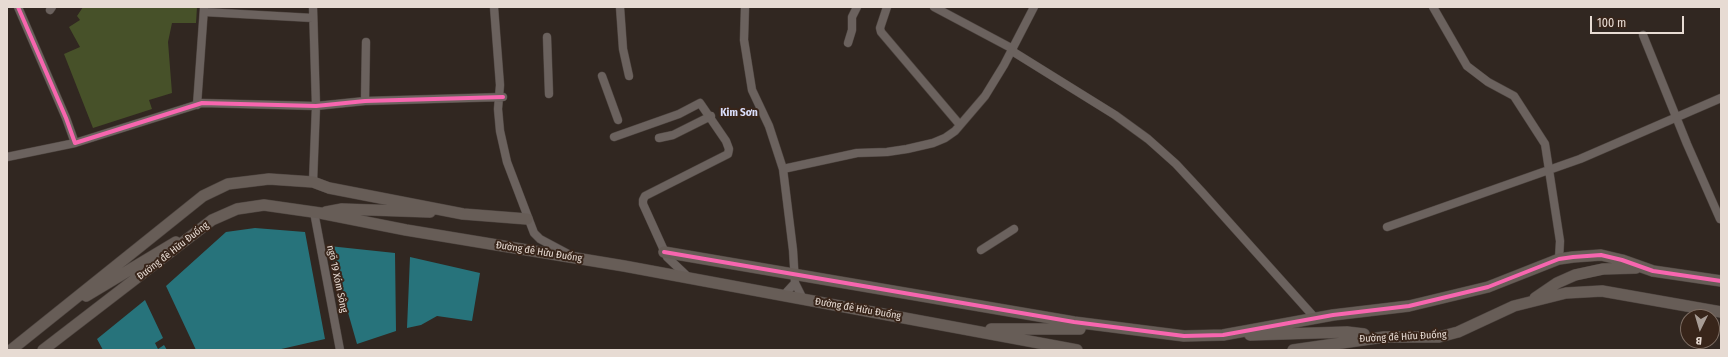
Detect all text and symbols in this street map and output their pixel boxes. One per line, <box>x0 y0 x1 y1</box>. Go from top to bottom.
scale bar <box>1592 8 1686 34</box>
text: 100 m <box>1597 16 1626 30</box>
district label: Kim Sơn <box>720 106 758 120</box>
street label: Đường đê Hữu Đuống <box>135 219 211 283</box>
street label: Đường đê Hữu Đuống <box>495 239 583 265</box>
street label: ngõ 19 Xóm Sông <box>324 244 350 314</box>
street label: Đường đê Hữu Đuống <box>814 296 902 322</box>
north arrow <box>1680 309 1720 349</box>
street label: Đường đê Hữu Đuống <box>1359 329 1447 345</box>
text: B <box>1695 334 1703 347</box>

